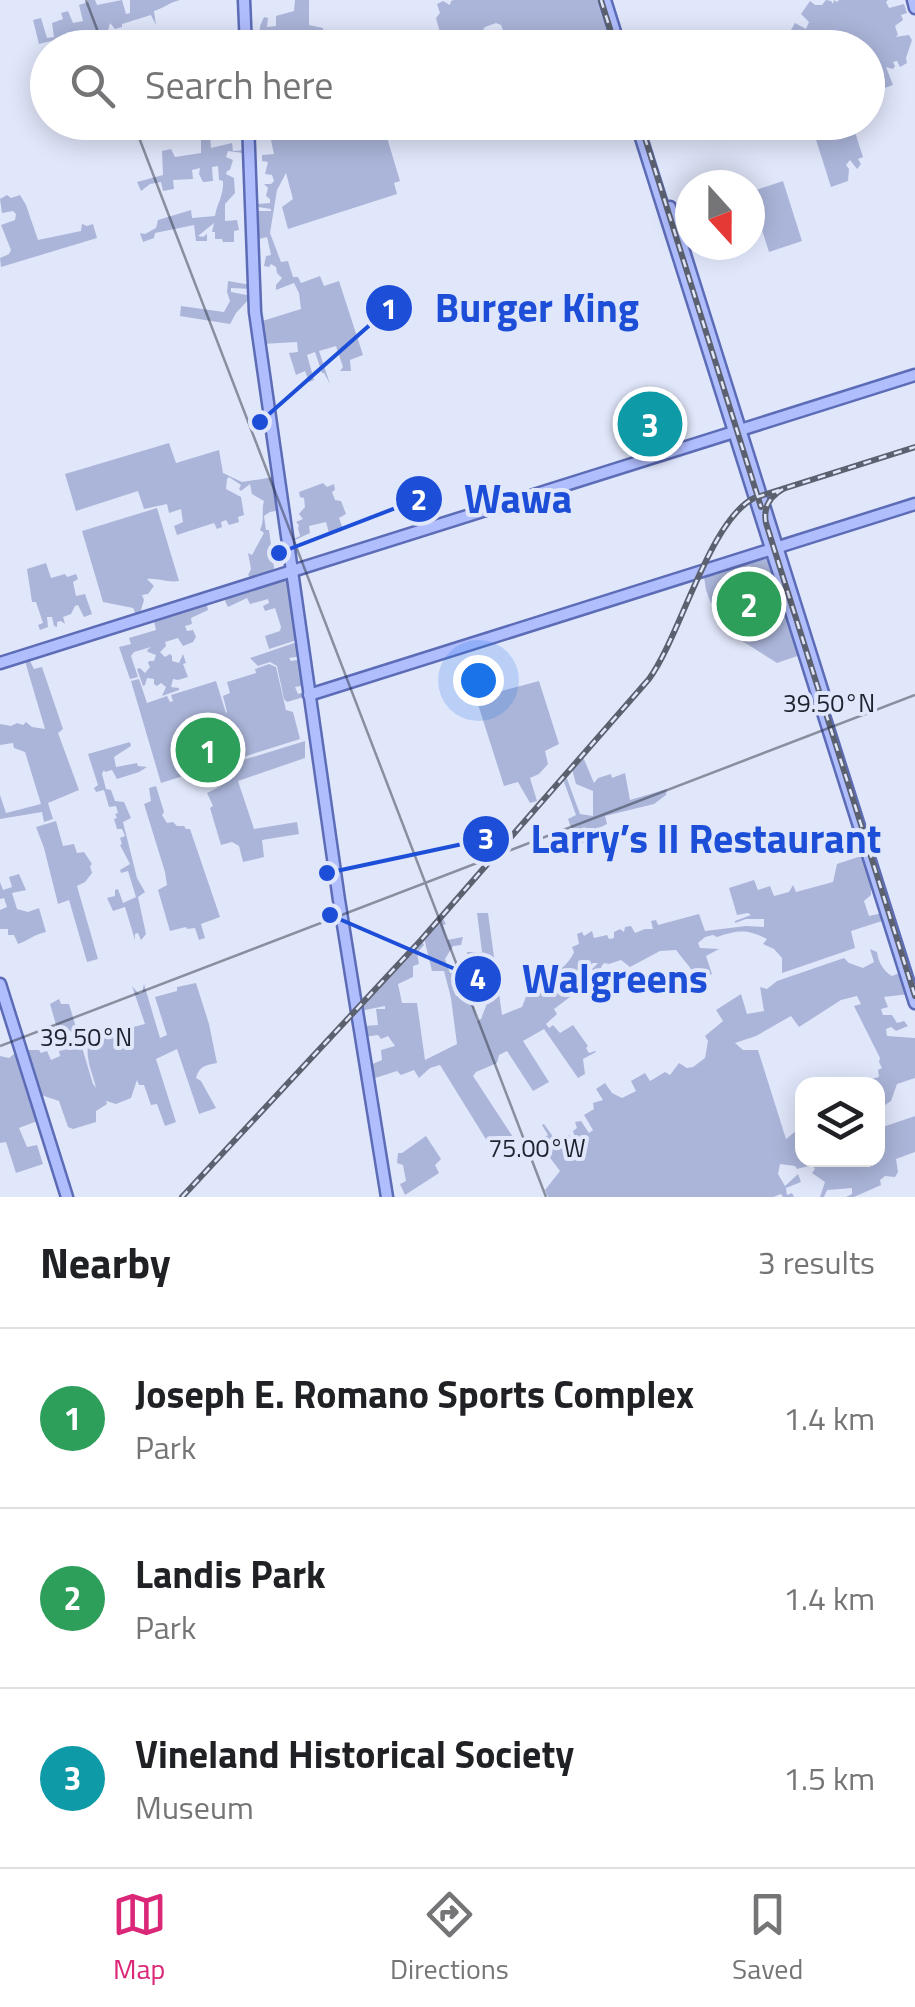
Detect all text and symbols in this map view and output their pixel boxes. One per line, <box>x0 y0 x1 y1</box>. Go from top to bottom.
search box <box>30 30 885 140</box>
text: Search here <box>145 56 333 114</box>
icon: search <box>65 58 120 113</box>
north arrow <box>675 170 765 260</box>
callout: Burger King <box>364 273 659 343</box>
text: Burger King <box>435 277 639 338</box>
text: 1 <box>381 285 397 331</box>
pin: 3 <box>618 386 682 462</box>
callout: Wawa <box>394 464 592 534</box>
text: Wawa <box>464 468 572 529</box>
text: 2 <box>411 476 427 522</box>
pin: 2 <box>716 566 782 642</box>
your location <box>453 655 504 706</box>
text: 39.50°N <box>783 684 875 722</box>
pin: 1 <box>176 712 240 788</box>
callout: Larry’s II Restaurant <box>461 804 902 874</box>
text: Larry’s II Restaurant <box>531 808 881 869</box>
text: 3 <box>478 815 494 861</box>
callout: Walgreens <box>453 944 728 1014</box>
text: Walgreens <box>522 948 708 1009</box>
text: 4 <box>470 955 486 1001</box>
text: 39.50°N <box>40 1018 132 1056</box>
map controls <box>795 1077 885 1167</box>
button: layers <box>795 1077 885 1167</box>
text: 75.00°W <box>488 1129 586 1167</box>
text: Nearby <box>40 1230 171 1294</box>
text: 3 results <box>758 1238 875 1286</box>
text: Joseph E. Romano Sports Complex <box>135 1365 694 1423</box>
text: 1 <box>64 1394 81 1442</box>
text: 1.4 km <box>783 1394 875 1442</box>
text: Park <box>135 1423 196 1471</box>
text: Landis Park <box>135 1545 326 1603</box>
text: 2 <box>64 1574 81 1622</box>
text: 1.4 km <box>783 1574 875 1622</box>
text: Park <box>135 1603 196 1651</box>
text: Vineland Historical Society <box>135 1725 574 1783</box>
text: 3 <box>64 1754 81 1802</box>
text: 1.5 km <box>783 1754 875 1802</box>
text: Museum <box>135 1783 254 1831</box>
tab: Map <box>112 1887 167 1990</box>
tab: Directions <box>390 1887 509 1990</box>
tab: Saved <box>732 1887 803 1990</box>

